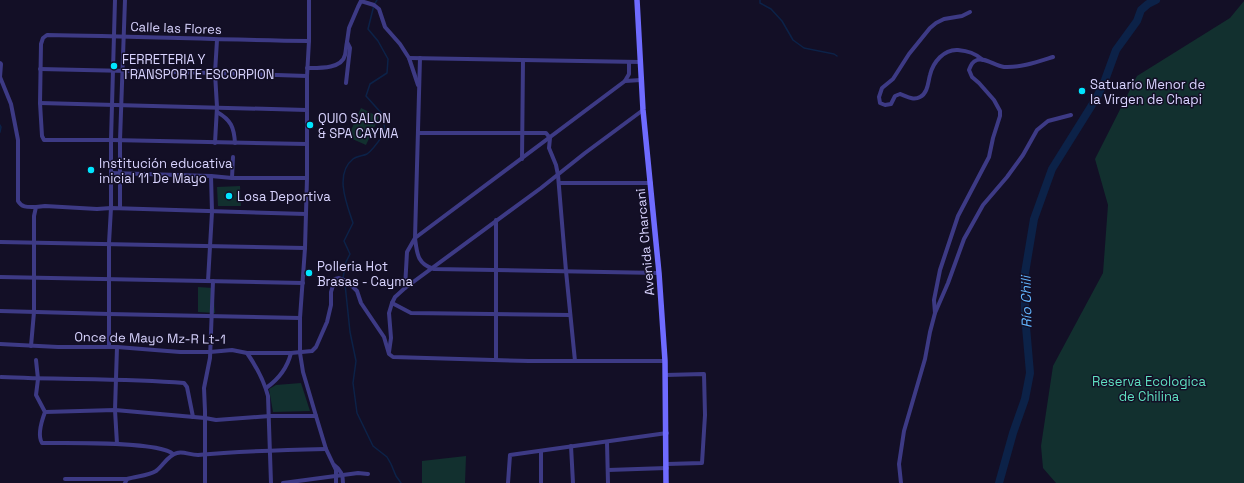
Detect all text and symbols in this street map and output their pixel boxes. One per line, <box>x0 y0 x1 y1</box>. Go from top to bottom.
street label: Calle las Flores <box>130 18 222 38</box>
place label: FERRETERIA Y TRANSPORTE ESCORPION <box>122 51 274 83</box>
marker: FERRETERIA Y TRANSPORTE ESCORPION <box>109 61 119 71</box>
place label: Satuario Menor de la Virgen de Chapi <box>1090 76 1205 108</box>
marker: Satuario Menor de la Virgen de Chapi <box>1077 86 1087 96</box>
place label: QUIO SALON & SPA CAYMA <box>318 110 398 142</box>
marker: QUIO SALON & SPA CAYMA <box>305 120 315 130</box>
place label: Institución educativa inicial 11 De Mayo <box>99 155 233 187</box>
marker: Institución educativa inicial 11 De Mayo <box>86 165 96 175</box>
place label: Losa Deportiva <box>237 188 331 205</box>
street label: Avenida Charcani <box>632 188 658 296</box>
marker: Losa Deportiva <box>224 191 234 201</box>
place label: Polleria Hot Brasas - Cayma <box>317 258 413 290</box>
marker: Polleria Hot Brasas - Cayma <box>304 268 314 278</box>
water label: Río Chili <box>1017 274 1035 328</box>
street label: Once de Mayo Mz-R Lt-1 <box>74 328 226 348</box>
park label: Reserva Ecologica de Chilina <box>1092 373 1207 405</box>

